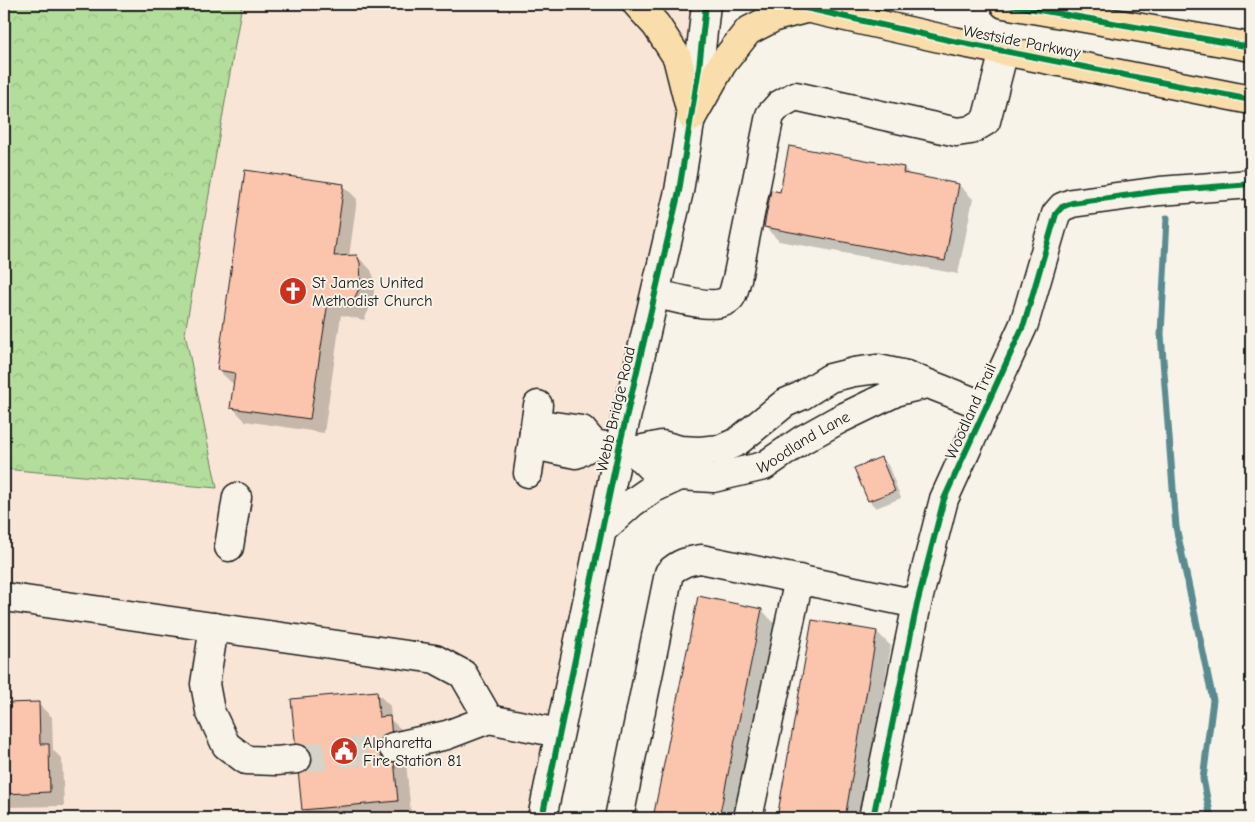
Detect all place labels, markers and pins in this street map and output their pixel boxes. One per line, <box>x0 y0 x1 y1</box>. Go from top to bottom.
place label: St James United Methodist Church <box>312 274 432 310</box>
church icon: St James United Methodist Church <box>278 276 308 306</box>
place label: Alpharetta Fire Station 81 <box>363 734 462 770</box>
public building icon: Alpharetta Fire Station 81 <box>329 736 359 766</box>

